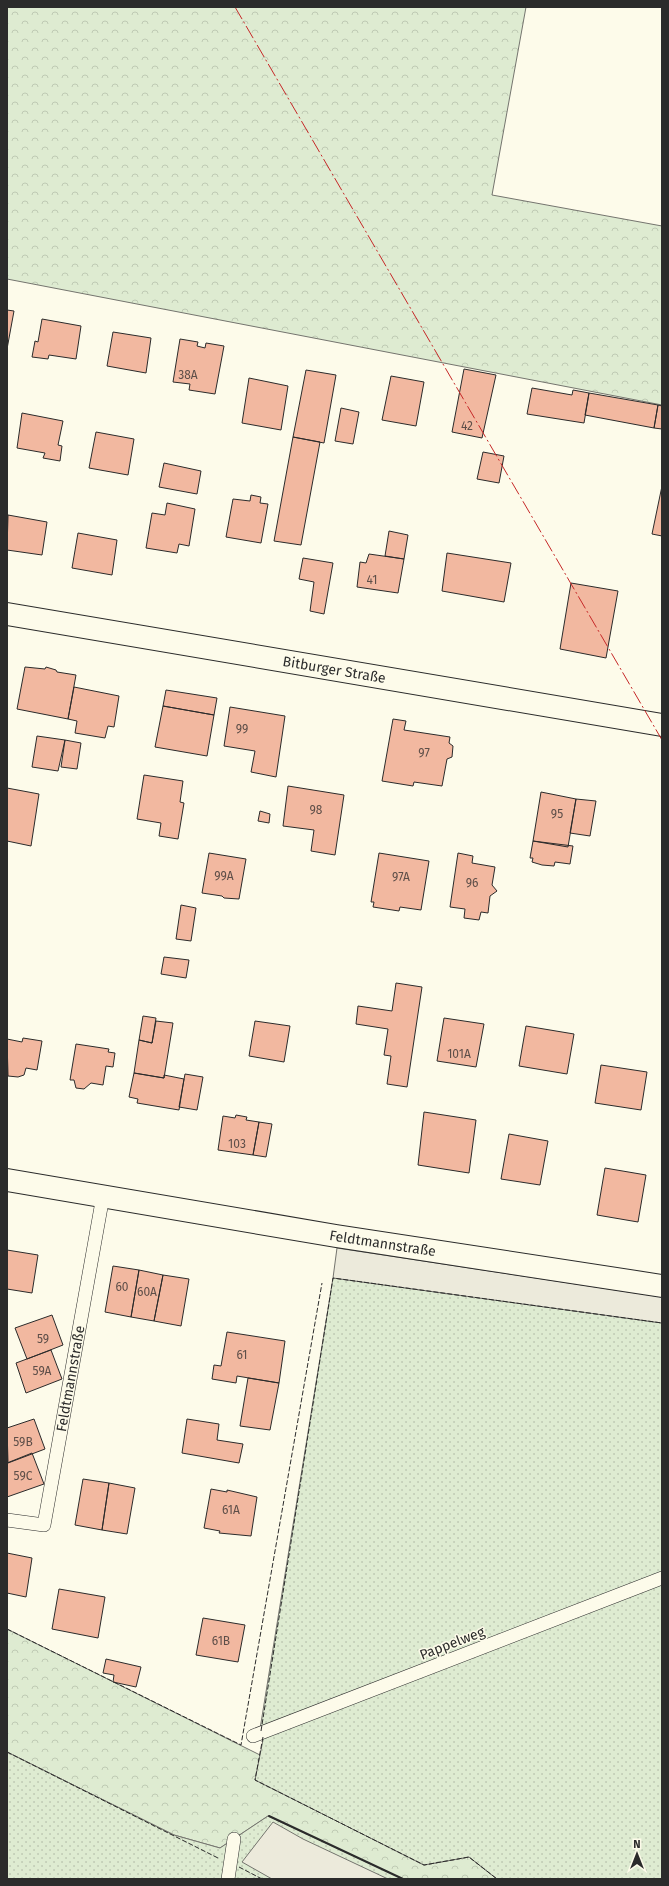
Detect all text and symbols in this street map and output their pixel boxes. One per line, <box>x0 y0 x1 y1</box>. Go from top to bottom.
house number: 38A <box>178 368 198 382</box>
house number: 42 <box>461 419 473 433</box>
house number: 41 <box>367 573 377 587</box>
street label: Bitburger Straße <box>281 653 387 687</box>
house number: 99 <box>236 722 248 736</box>
house number: 97 <box>418 746 430 760</box>
house number: 98 <box>310 803 323 817</box>
house number: 95 <box>551 807 563 821</box>
house number: 99A <box>214 869 234 883</box>
house number: 97A <box>392 870 410 884</box>
house number: 96 <box>466 876 478 890</box>
house number: 101A <box>447 1047 471 1061</box>
house number: 103 <box>228 1137 246 1151</box>
street label: Feldtmannstraße <box>328 1227 437 1260</box>
house number: 60 <box>115 1280 129 1294</box>
house number: 60A <box>137 1285 157 1299</box>
street label: Feldtmannstraße <box>53 1324 89 1433</box>
house number: 59 <box>37 1332 49 1346</box>
house number: 61 <box>236 1348 248 1362</box>
house number: 59A <box>33 1364 52 1378</box>
house number: 59B <box>13 1435 33 1449</box>
house number: 59C <box>14 1469 33 1483</box>
house number: 61A <box>222 1503 240 1517</box>
street label: Pappelweg <box>417 1623 488 1664</box>
house number: 61B <box>212 1634 230 1648</box>
north arrow <box>617 1834 657 1874</box>
text: N <box>633 1838 641 1851</box>

